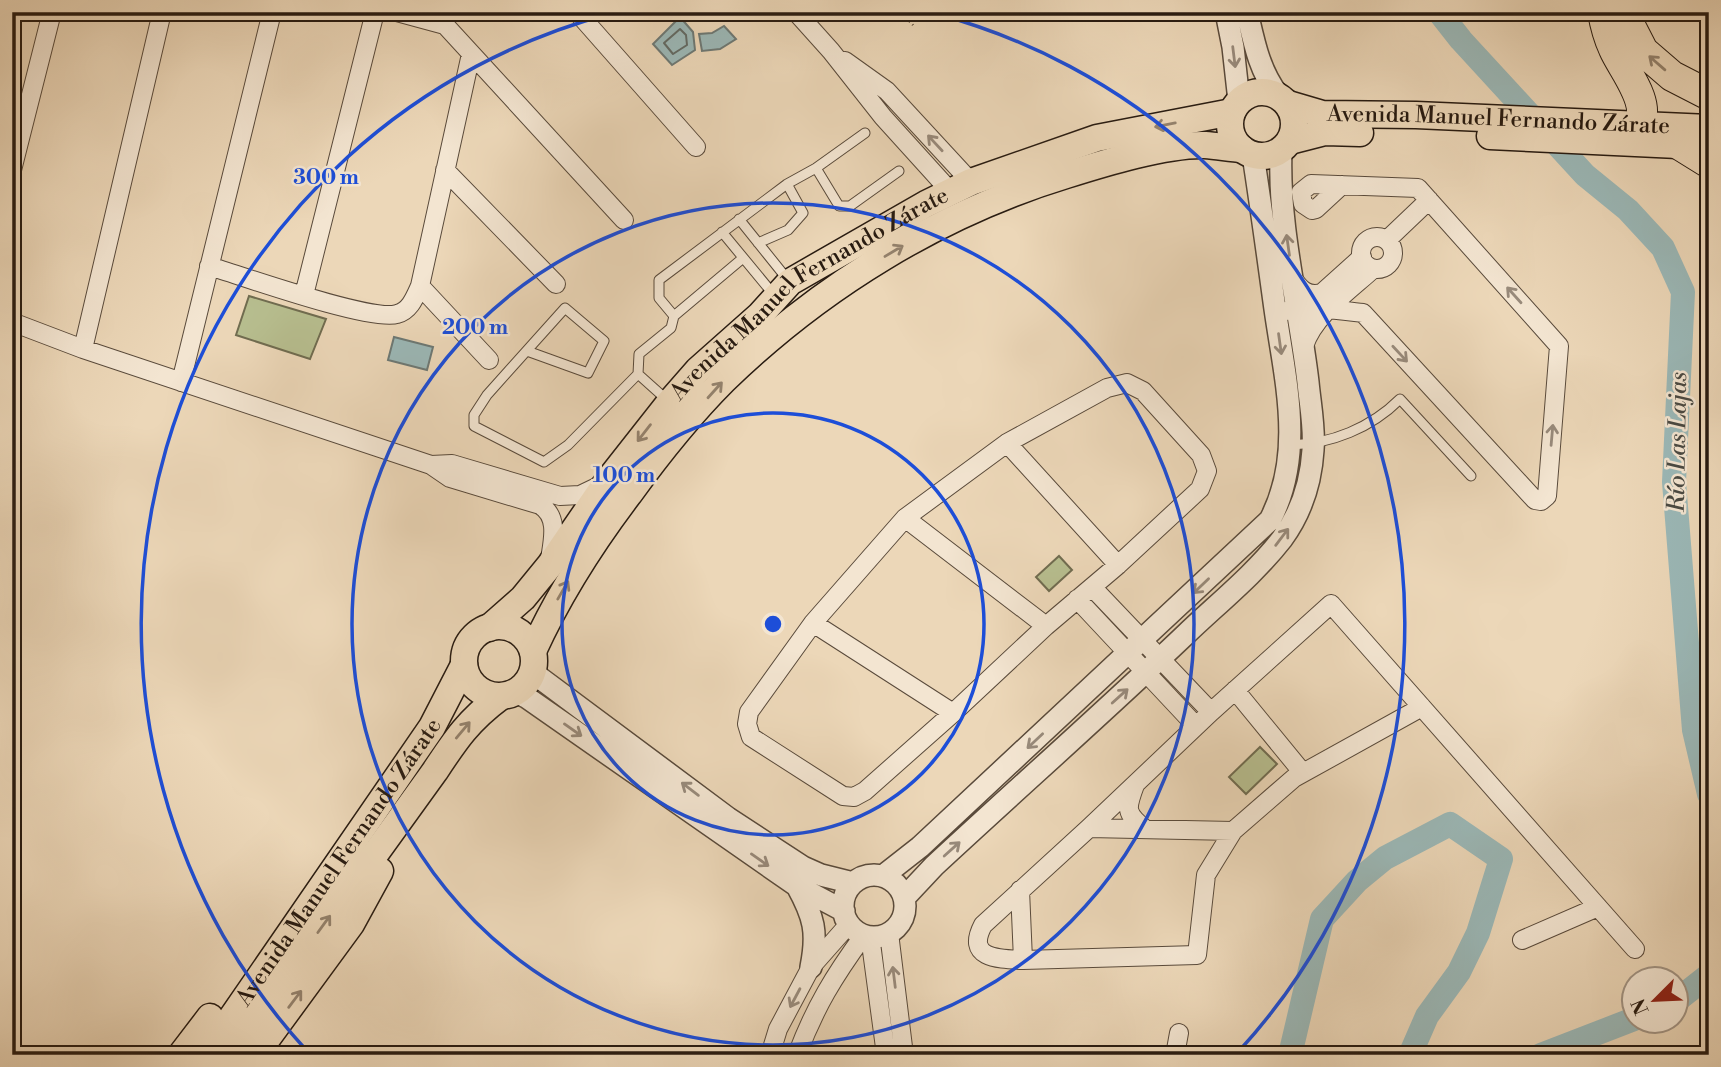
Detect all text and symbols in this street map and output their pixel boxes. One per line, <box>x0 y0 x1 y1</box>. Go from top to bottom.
one-way arrow <box>1228 45 1241 67</box>
one-way arrow <box>1648 55 1666 71</box>
street label: Avenida Manuel Fernando Zárate <box>1326 100 1671 140</box>
one-way arrow <box>1154 118 1177 132</box>
one-way arrow <box>927 134 943 152</box>
text: 300 m <box>293 165 359 191</box>
street label: Avenida Manuel Fernando Zárate <box>663 181 953 407</box>
one-way arrow <box>1281 234 1294 257</box>
one-way arrow <box>884 244 904 258</box>
one-way arrow <box>1506 287 1522 305</box>
text: 200 m <box>442 315 508 341</box>
one-way arrow <box>1274 332 1287 355</box>
one-way arrow <box>1391 345 1408 362</box>
water label: Río Las Lajas <box>1662 372 1694 513</box>
one-way arrow <box>707 381 723 399</box>
one-way arrow <box>637 423 652 441</box>
one-way arrow <box>1546 424 1559 447</box>
text: 100 m <box>593 463 655 489</box>
one-way arrow <box>1275 528 1289 547</box>
one-way arrow <box>1192 578 1210 594</box>
one-way arrow <box>556 581 570 601</box>
centre of rings <box>761 612 785 636</box>
one-way arrow <box>1111 687 1128 704</box>
street label: Avenida Manuel Fernando Zárate <box>229 714 448 1012</box>
one-way arrow <box>456 722 471 740</box>
one-way arrow <box>563 723 582 737</box>
one-way arrow <box>1027 733 1044 750</box>
one-way arrow <box>680 782 699 797</box>
one-way arrow <box>943 841 960 858</box>
one-way arrow <box>749 853 769 867</box>
one-way arrow <box>317 915 331 934</box>
north arrow <box>1620 965 1690 1036</box>
one-way arrow <box>888 966 901 989</box>
one-way arrow <box>787 987 801 1008</box>
one-way arrow <box>288 990 302 1009</box>
text: N <box>1626 995 1654 1018</box>

